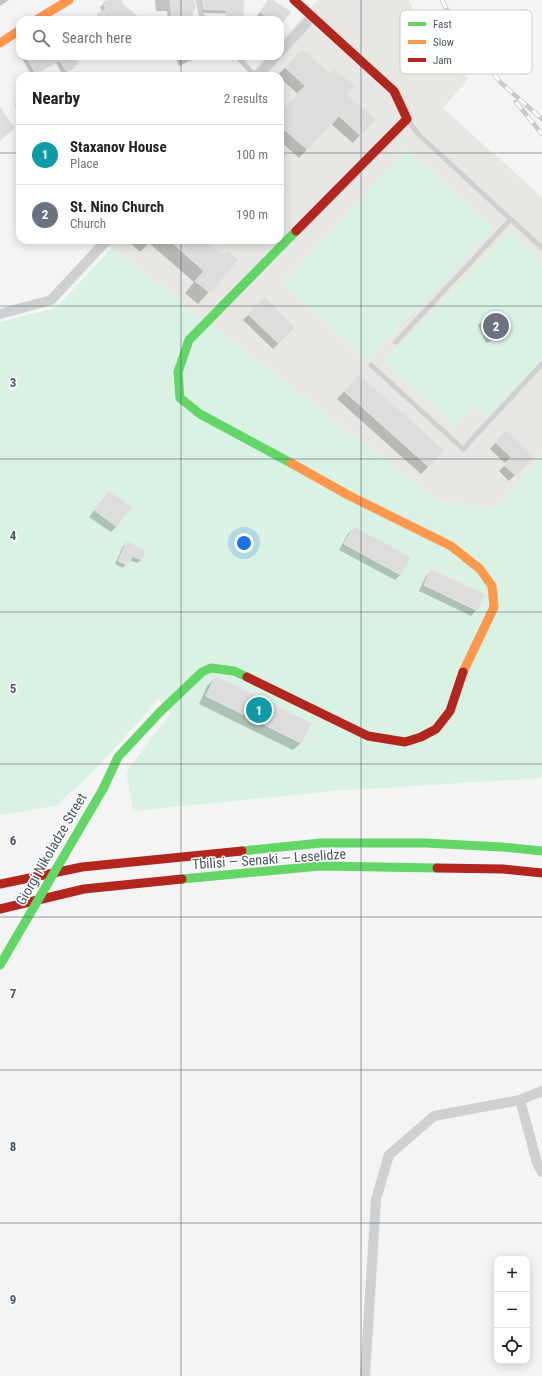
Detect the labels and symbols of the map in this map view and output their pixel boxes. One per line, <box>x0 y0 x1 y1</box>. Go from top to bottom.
legend <box>400 10 532 74</box>
text: Fast <box>433 18 452 31</box>
text: Slow <box>433 36 454 49</box>
text: Jam <box>433 54 452 67</box>
pin: 2 <box>483 311 509 341</box>
text: 3 <box>10 375 16 390</box>
text: 4 <box>10 528 17 543</box>
your location <box>234 533 254 553</box>
text: 5 <box>10 681 17 696</box>
pin: 1 <box>246 695 272 725</box>
street label: Giorgi Nikoladze Street <box>12 790 90 908</box>
text: 6 <box>10 833 17 848</box>
street label: Tbilisi — Senaki — Leselidze <box>192 846 347 872</box>
text: 7 <box>10 986 17 1001</box>
text: 8 <box>10 1139 16 1154</box>
text: 9 <box>10 1292 16 1307</box>

